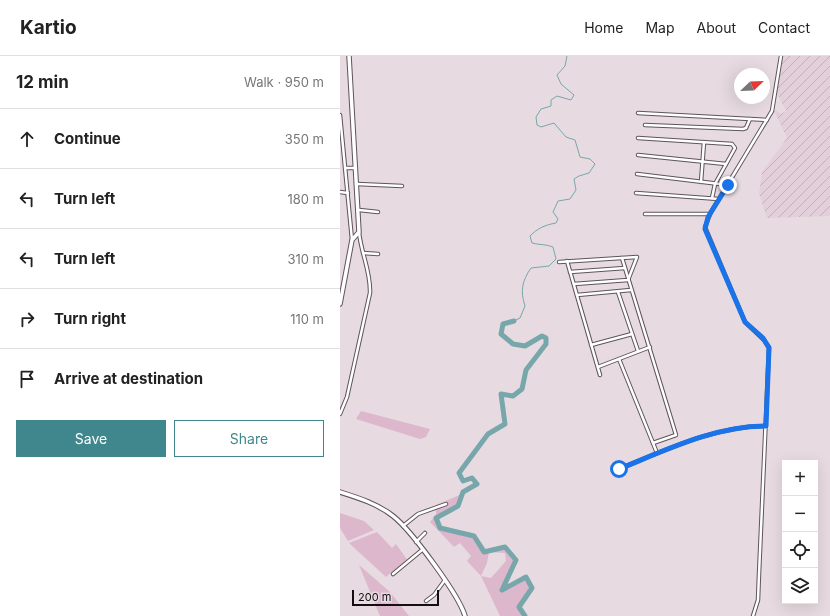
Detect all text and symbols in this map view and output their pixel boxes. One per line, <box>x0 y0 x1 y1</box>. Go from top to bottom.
text: Kartio <box>20 16 77 39</box>
text: Home <box>584 19 623 36</box>
text: Map <box>645 19 675 36</box>
text: About <box>697 19 736 36</box>
text: Contact <box>758 19 810 36</box>
north arrow <box>734 68 770 104</box>
text: 12 min <box>16 72 69 92</box>
text: Walk · 950 m <box>244 74 324 90</box>
icon: ahead <box>16 128 38 150</box>
text: Continue <box>54 129 121 148</box>
text: 350 m <box>285 131 324 147</box>
route end <box>719 176 737 194</box>
icon: left <box>16 188 38 210</box>
text: Turn left <box>54 189 115 208</box>
text: 180 m <box>287 191 324 207</box>
icon: left <box>16 248 38 270</box>
text: Turn left <box>54 249 115 268</box>
text: 310 m <box>287 251 324 267</box>
icon: right <box>16 308 38 330</box>
text: Turn right <box>54 309 126 328</box>
text: 110 m <box>290 311 324 327</box>
icon: arrive <box>16 368 38 390</box>
text: Arrive at destination <box>54 369 203 388</box>
button: Save <box>16 420 166 457</box>
button: Share <box>174 420 324 457</box>
route start <box>610 460 628 478</box>
map controls <box>782 460 818 604</box>
button: + <box>782 460 818 496</box>
button: − <box>782 496 818 532</box>
button: locate <box>782 532 818 568</box>
button: layers <box>782 568 818 604</box>
scale bar <box>352 588 439 607</box>
text: 200 m <box>358 590 391 604</box>

